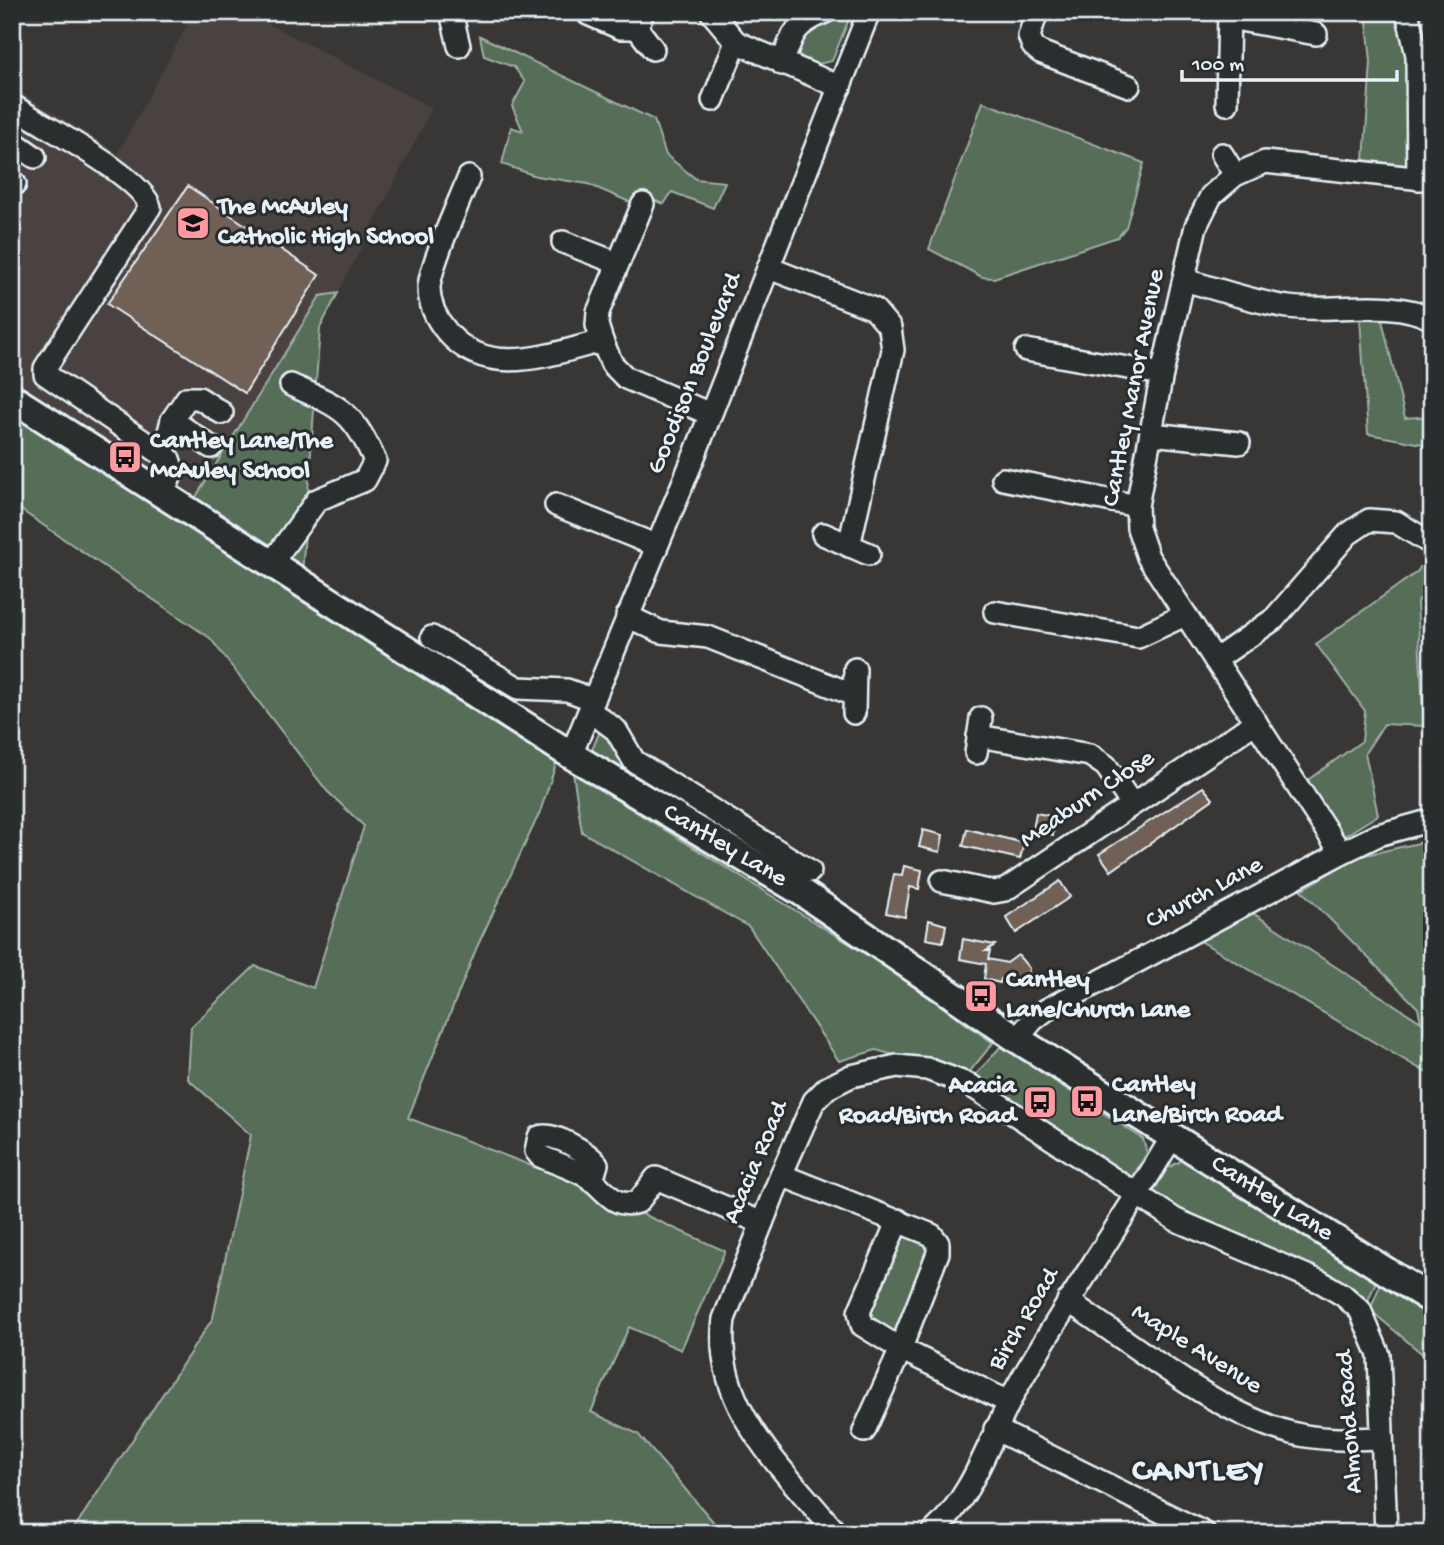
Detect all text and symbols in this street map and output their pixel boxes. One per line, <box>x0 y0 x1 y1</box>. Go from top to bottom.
scale bar <box>1182 38 1397 82</box>
text: 100 m <box>1191 54 1244 79</box>
place label: The McAuley Catholic High School <box>216 193 434 254</box>
school or university icon: The McAuley Catholic High School <box>174 204 212 242</box>
street label: Cantley Manor Avenue <box>1097 266 1173 509</box>
street label: Goodison Boulevard <box>641 267 751 479</box>
place label: Cantley Lane/The McAuley School <box>150 427 335 488</box>
bus stop icon: Cantley Lane/The McAuley School <box>106 438 144 476</box>
street label: Meaburn Close <box>1015 743 1162 856</box>
street label: Cantley Lane <box>657 797 793 895</box>
street label: Church Lane <box>1141 850 1269 938</box>
place label: Cantley Lane/Church Lane <box>1006 966 1192 1027</box>
bus stop icon: Cantley Lane/Church Lane <box>962 977 1000 1015</box>
place label: Cantley Lane/Birch Road <box>1112 1071 1285 1132</box>
place label: Acacia Road/Birch Road <box>838 1072 1019 1133</box>
bus stop icon: Cantley Lane/Birch Road <box>1068 1082 1106 1120</box>
bus stop icon: Acacia Road/Birch Road <box>1021 1083 1059 1121</box>
street label: Acacia Road <box>717 1095 797 1229</box>
street label: Cantley Lane <box>1204 1149 1339 1250</box>
street label: Birch Road <box>982 1262 1069 1378</box>
street label: Maple Avenue <box>1125 1297 1268 1403</box>
street label: Almond Road <box>1330 1348 1371 1495</box>
district label: CANTLEY <box>1132 1454 1266 1492</box>

